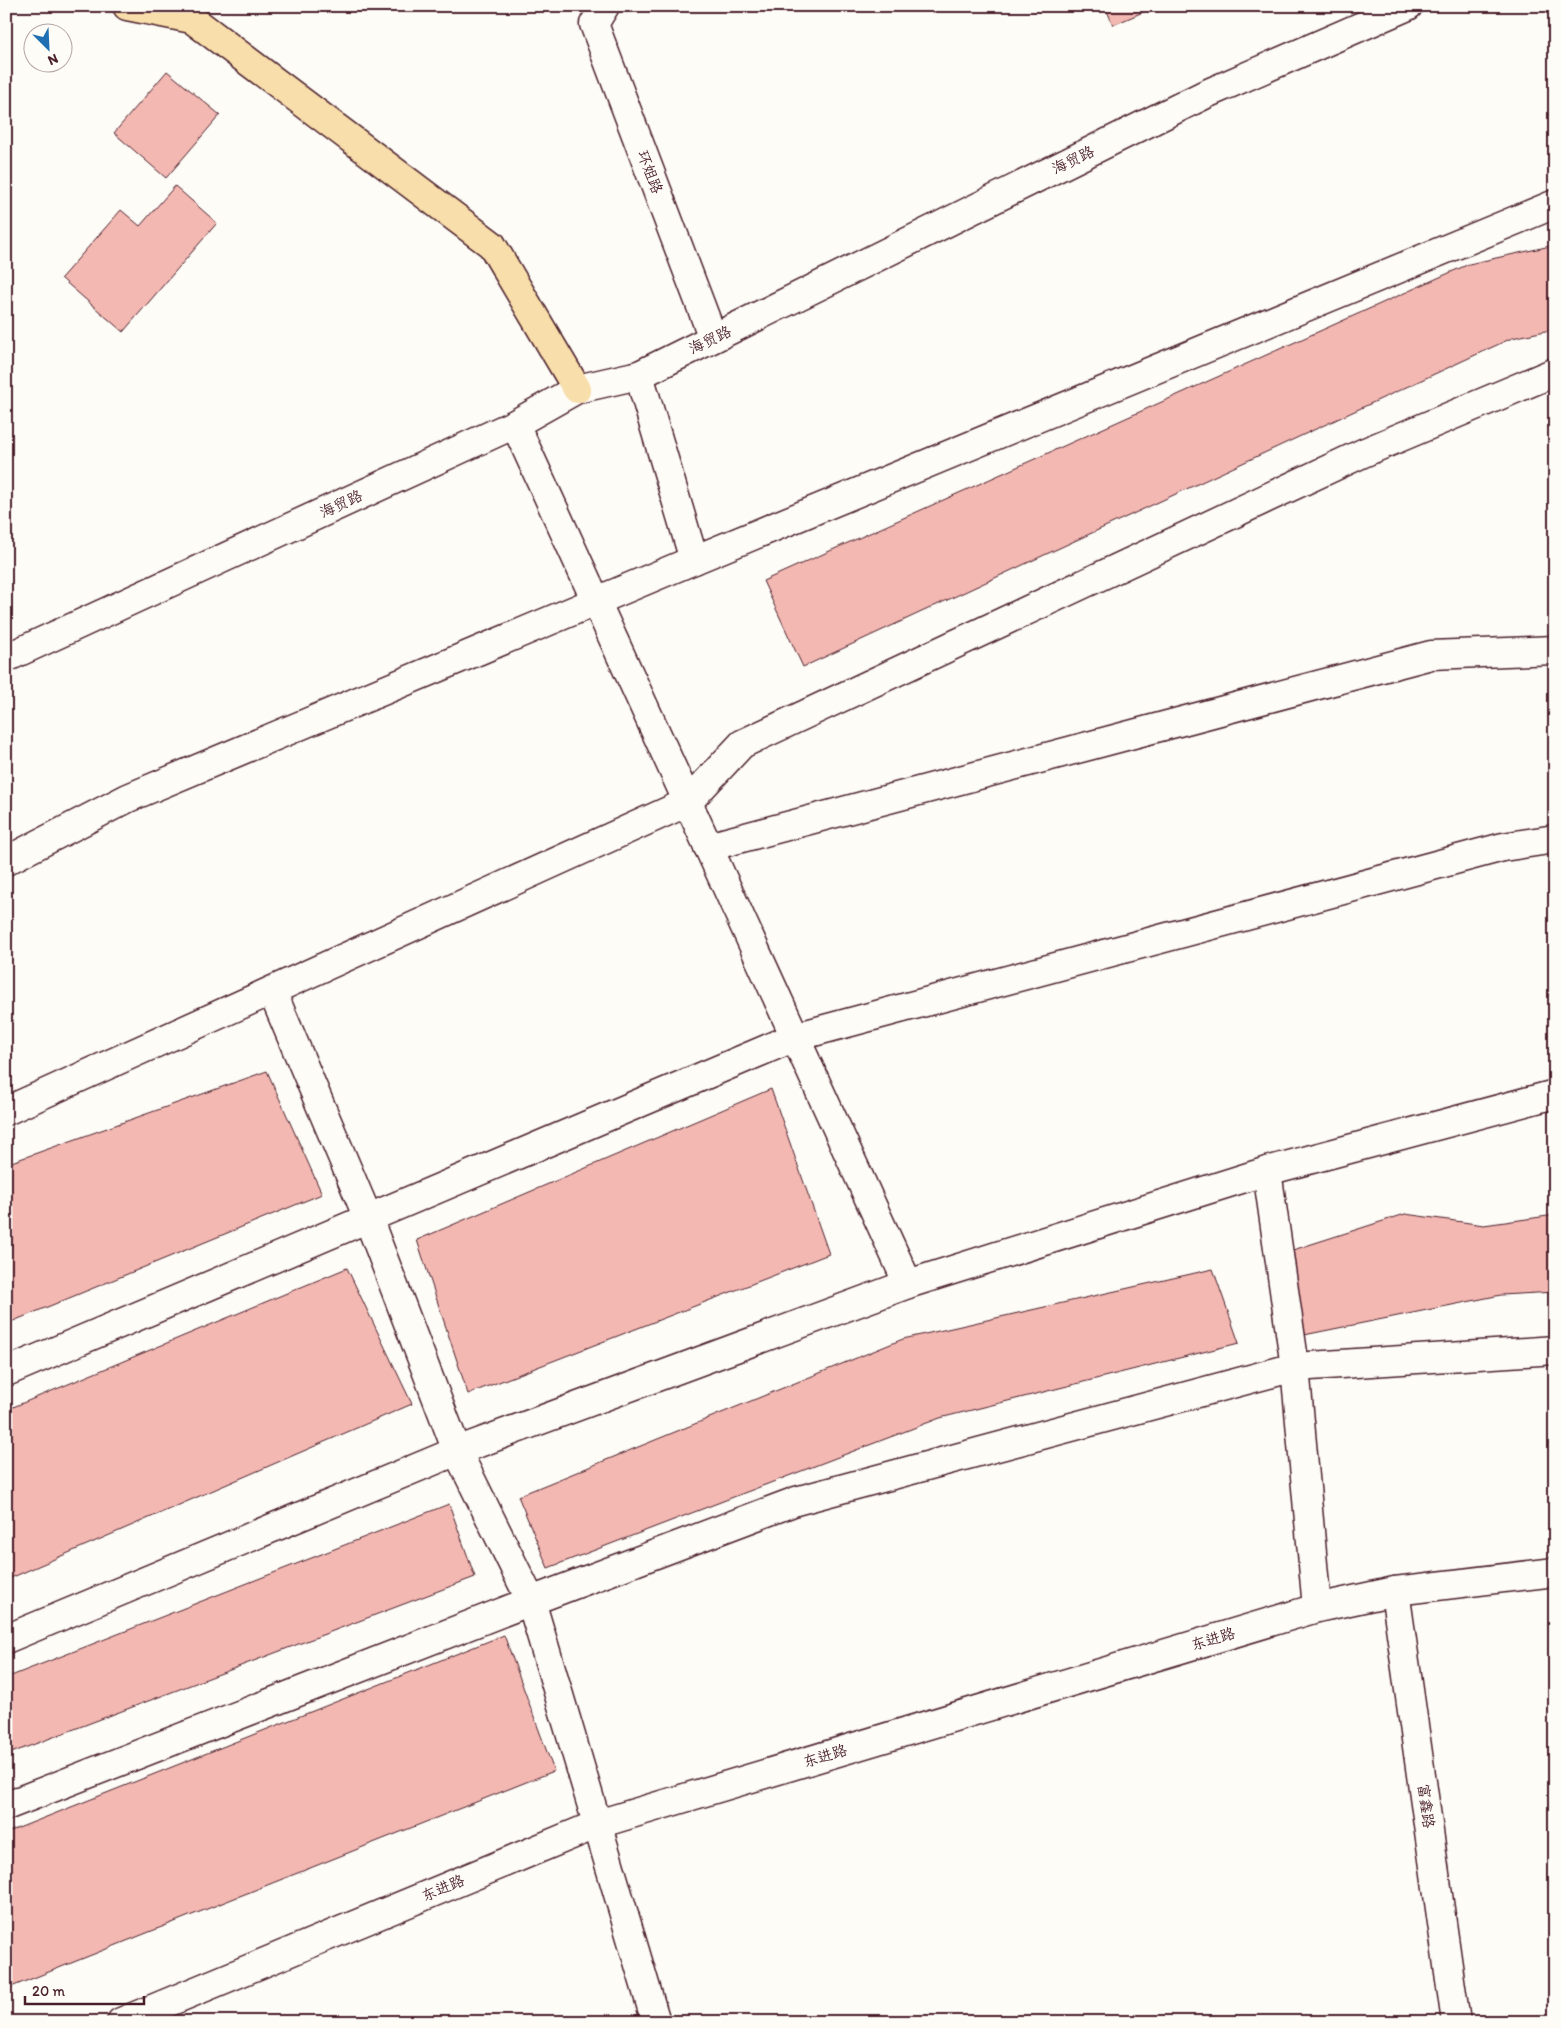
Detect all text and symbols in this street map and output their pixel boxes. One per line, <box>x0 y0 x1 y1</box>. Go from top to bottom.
north arrow <box>22 22 72 72</box>
text: N <box>45 50 61 69</box>
street label: 海贸路 <box>1049 142 1097 178</box>
street label: 环姐路 <box>634 148 666 196</box>
street label: 海贸路 <box>686 322 734 358</box>
street label: 海贸路 <box>317 486 365 522</box>
street label: 东进路 <box>1189 1624 1237 1654</box>
street label: 东进路 <box>801 1741 849 1771</box>
street label: 富鑫路 <box>1414 1782 1438 1830</box>
street label: 东进路 <box>419 1871 467 1905</box>
scale bar <box>25 1973 144 2005</box>
text: 20 m <box>32 1982 66 2000</box>

